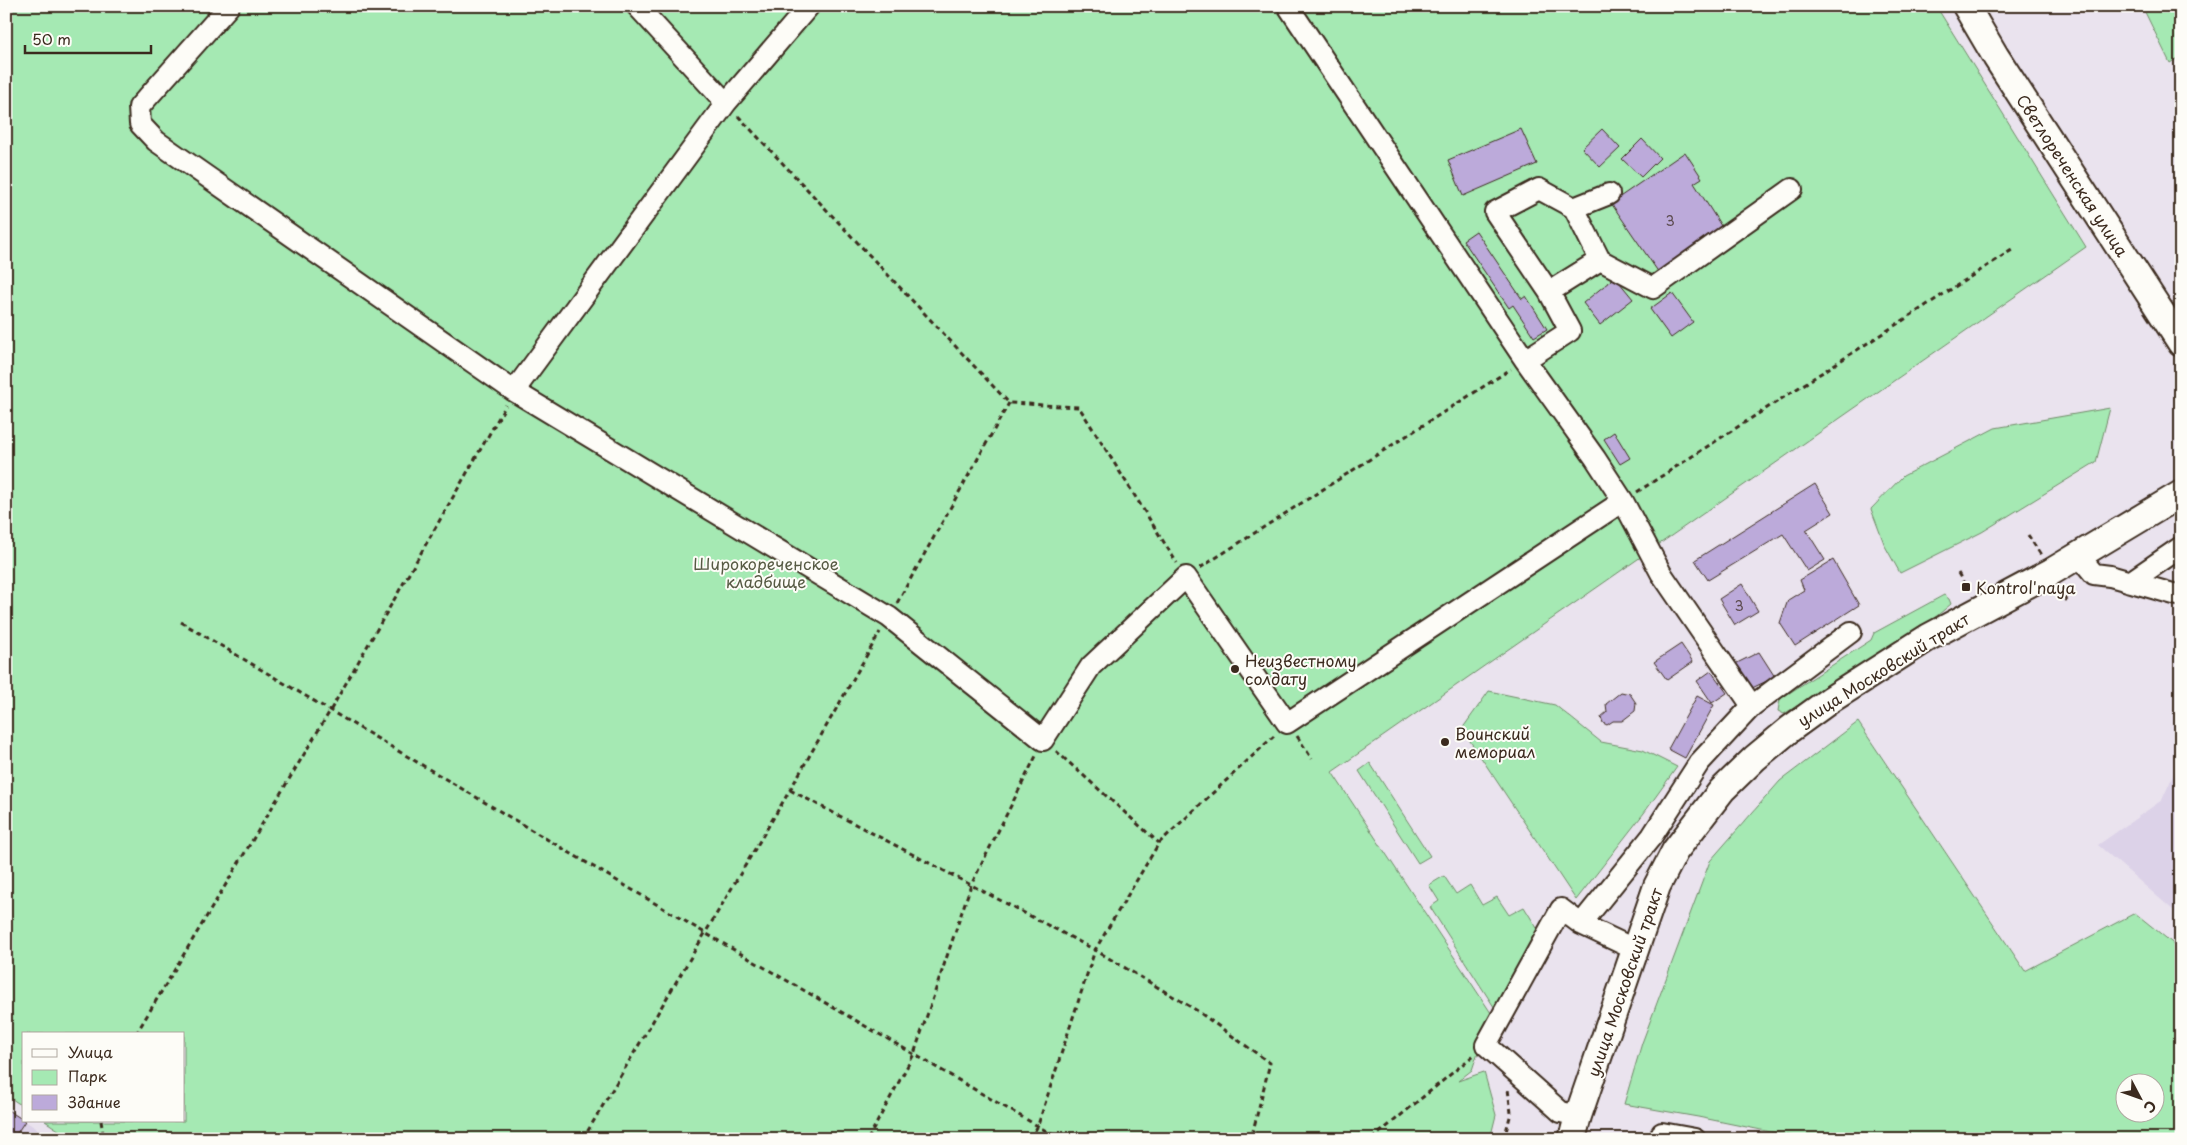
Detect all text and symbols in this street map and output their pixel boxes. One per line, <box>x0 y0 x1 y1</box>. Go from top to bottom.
scale bar <box>25 22 151 54</box>
text: 50 m <box>32 27 71 50</box>
street label: Светлореченская улица <box>2011 89 2135 261</box>
house number: 3 <box>1665 210 1675 231</box>
park label: Широкореченское кладбище <box>693 551 839 593</box>
place label: Kontrol'naya <box>1976 575 2076 599</box>
marker: Kontrol'naya <box>1960 581 1972 593</box>
house number: 3 <box>1734 595 1744 616</box>
street label: улица Московский тракт <box>1792 606 1974 732</box>
place label: Неизвестному солдату <box>1245 648 1357 690</box>
marker: Неизвестному солдату <box>1229 663 1241 675</box>
place label: Воинский мемориал <box>1455 721 1535 763</box>
marker: Воинский мемориал <box>1439 736 1451 748</box>
street label: улица Московский тракт <box>1580 884 1668 1080</box>
legend <box>22 1032 185 1122</box>
text: Улица <box>68 1040 113 1063</box>
text: Парк <box>68 1064 107 1087</box>
north arrow <box>2114 1072 2164 1122</box>
text: Здание <box>68 1090 121 1113</box>
text: С <box>2139 1096 2162 1118</box>

